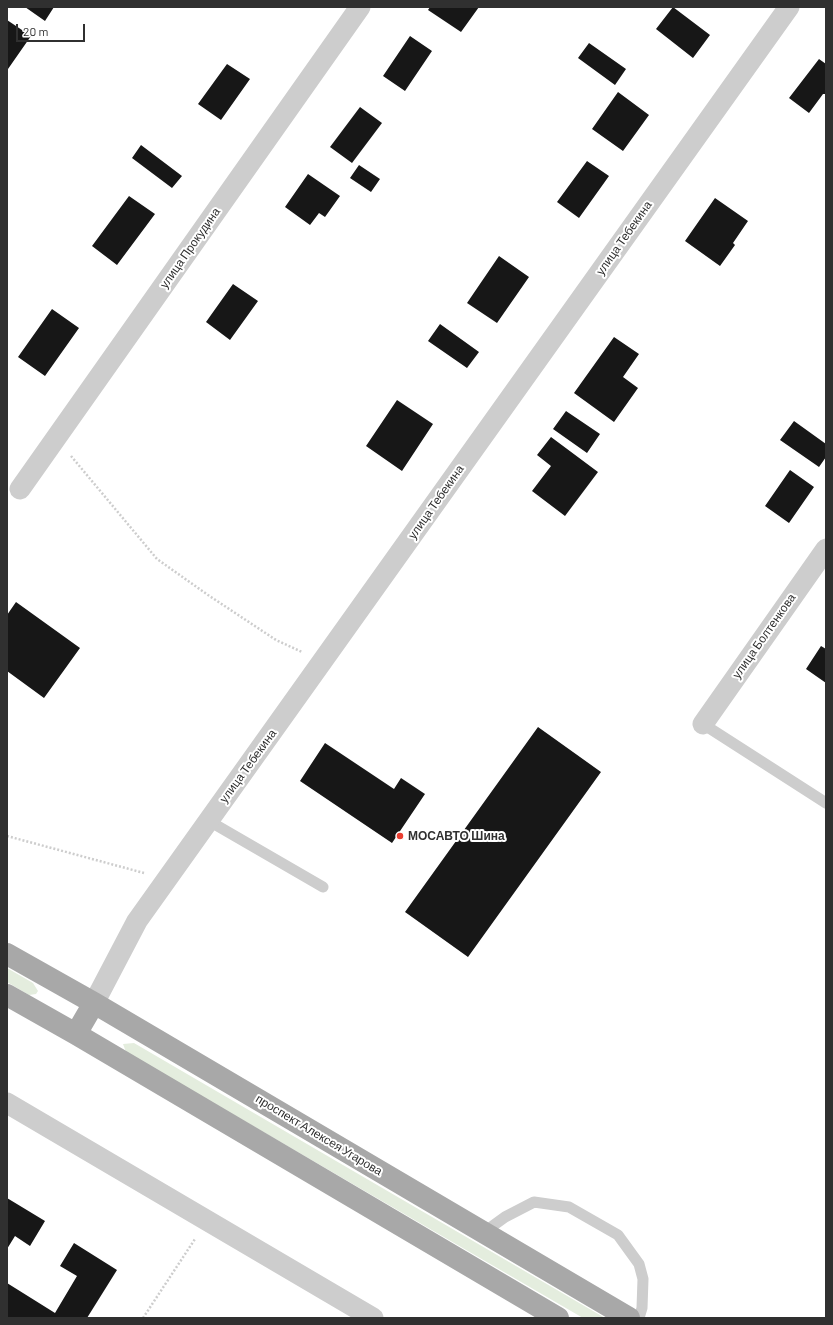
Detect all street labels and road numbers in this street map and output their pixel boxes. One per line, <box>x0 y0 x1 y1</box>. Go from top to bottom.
street label: улица Тебекина <box>593 198 655 278</box>
street label: улица Прокудина <box>157 205 223 291</box>
street label: улица Тебекина <box>405 462 467 542</box>
street label: улица Болтенкова <box>729 591 799 681</box>
street label: улица Тебекина <box>217 726 279 806</box>
street label: проспект Алексея Угарова <box>253 1091 385 1179</box>

